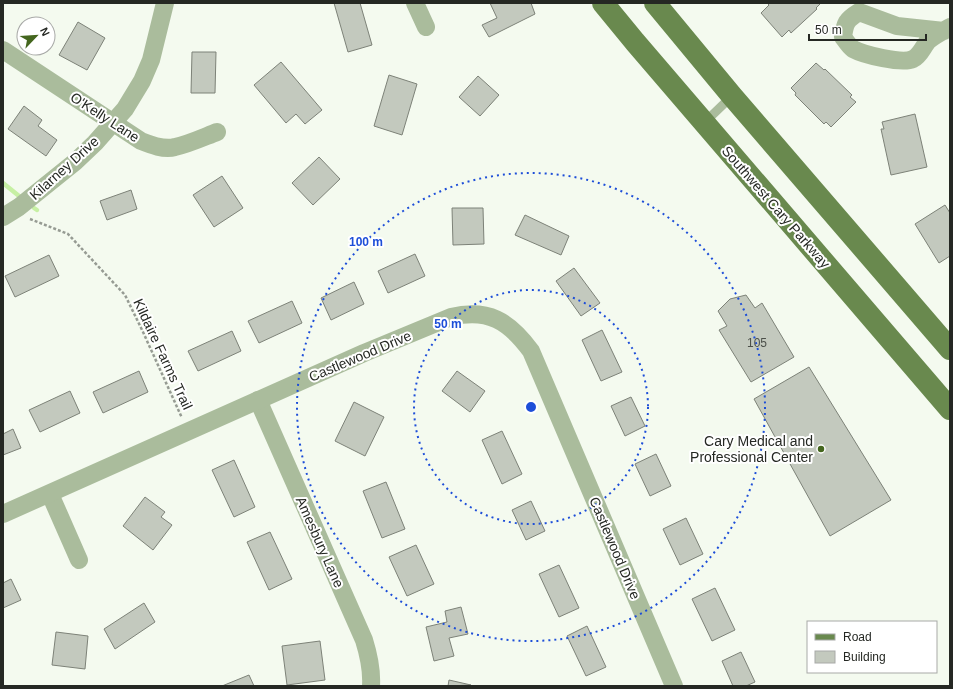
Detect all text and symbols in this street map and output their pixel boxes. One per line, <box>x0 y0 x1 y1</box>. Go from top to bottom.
north arrow <box>16 16 56 56</box>
scale bar <box>809 16 926 42</box>
text: 50 m <box>815 23 842 37</box>
text: N <box>38 26 52 38</box>
street label: O'Kelly Lane <box>68 89 143 145</box>
street label: Kilarney Drive <box>26 133 102 203</box>
street label: Southwest Cary Parkway <box>719 143 833 271</box>
text: 100 m <box>349 235 383 249</box>
street label: Kildaire Farms Trail <box>130 296 196 412</box>
text: 50 m <box>434 317 462 331</box>
street label: Castlewood Drive <box>306 327 414 385</box>
house number: 105 <box>747 336 767 350</box>
centre of rings <box>524 400 538 414</box>
place label: Cary Medical and Professional Center <box>690 433 813 465</box>
marker: Cary Medical and Professional Center <box>816 444 826 454</box>
street label: Amesbury Lane <box>293 494 347 590</box>
street label: Castlewood Drive <box>586 494 644 602</box>
legend <box>807 621 937 673</box>
text: Road <box>843 630 872 644</box>
text: Building <box>843 650 886 664</box>

